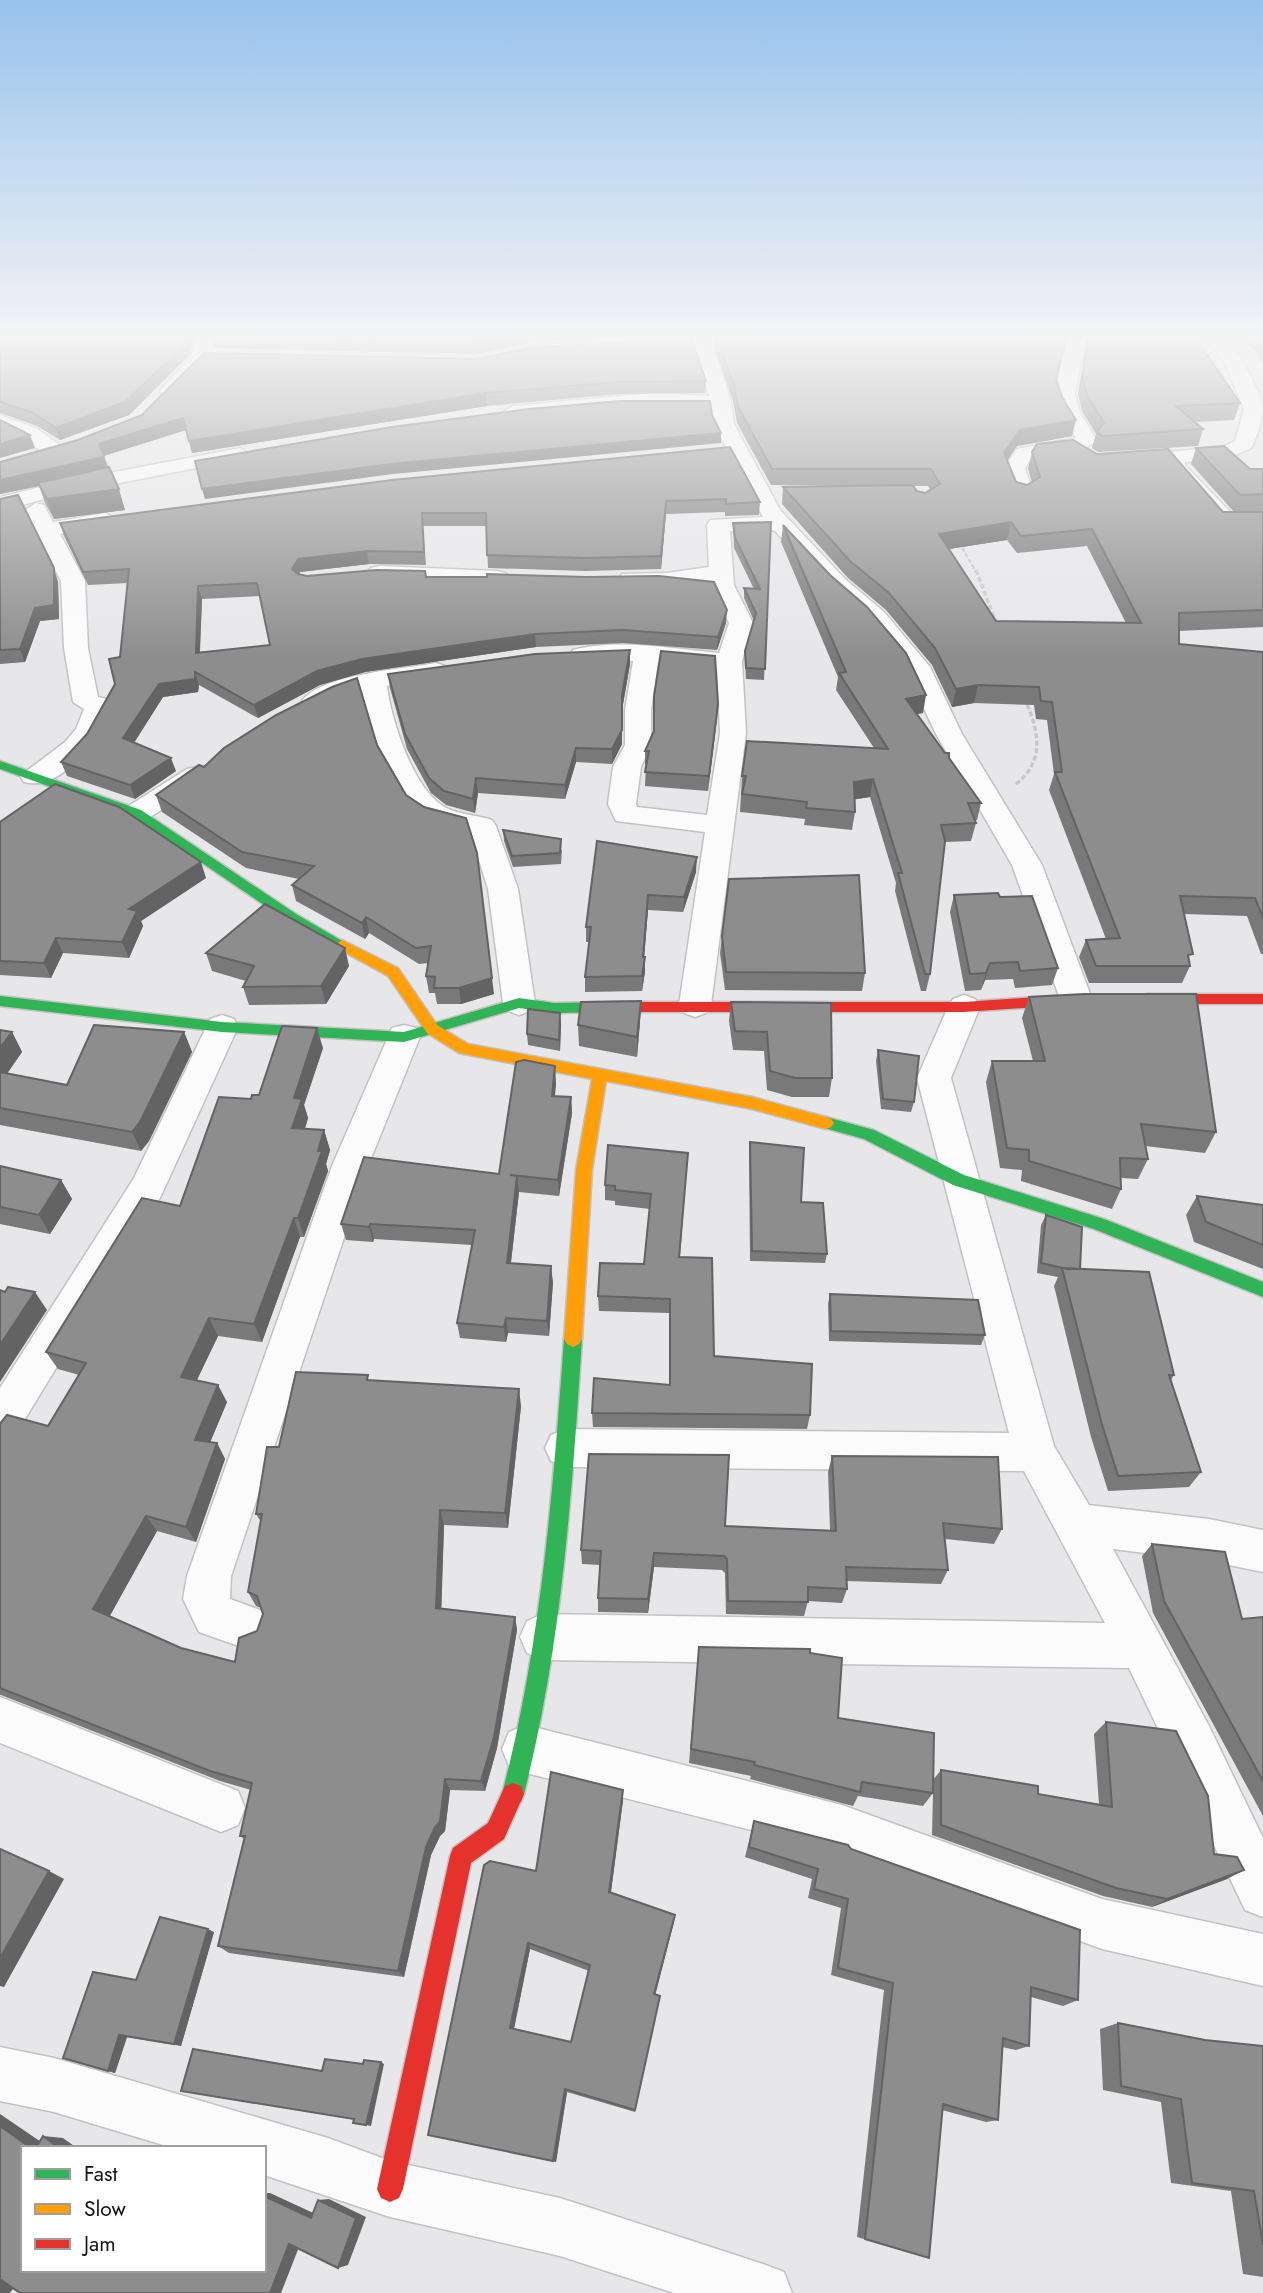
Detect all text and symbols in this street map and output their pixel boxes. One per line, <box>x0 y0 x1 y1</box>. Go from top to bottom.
legend <box>21 2146 266 2272</box>
text: Fast <box>84 2159 117 2189</box>
text: Slow <box>84 2194 126 2224</box>
text: Jam <box>81 2229 116 2259</box>

